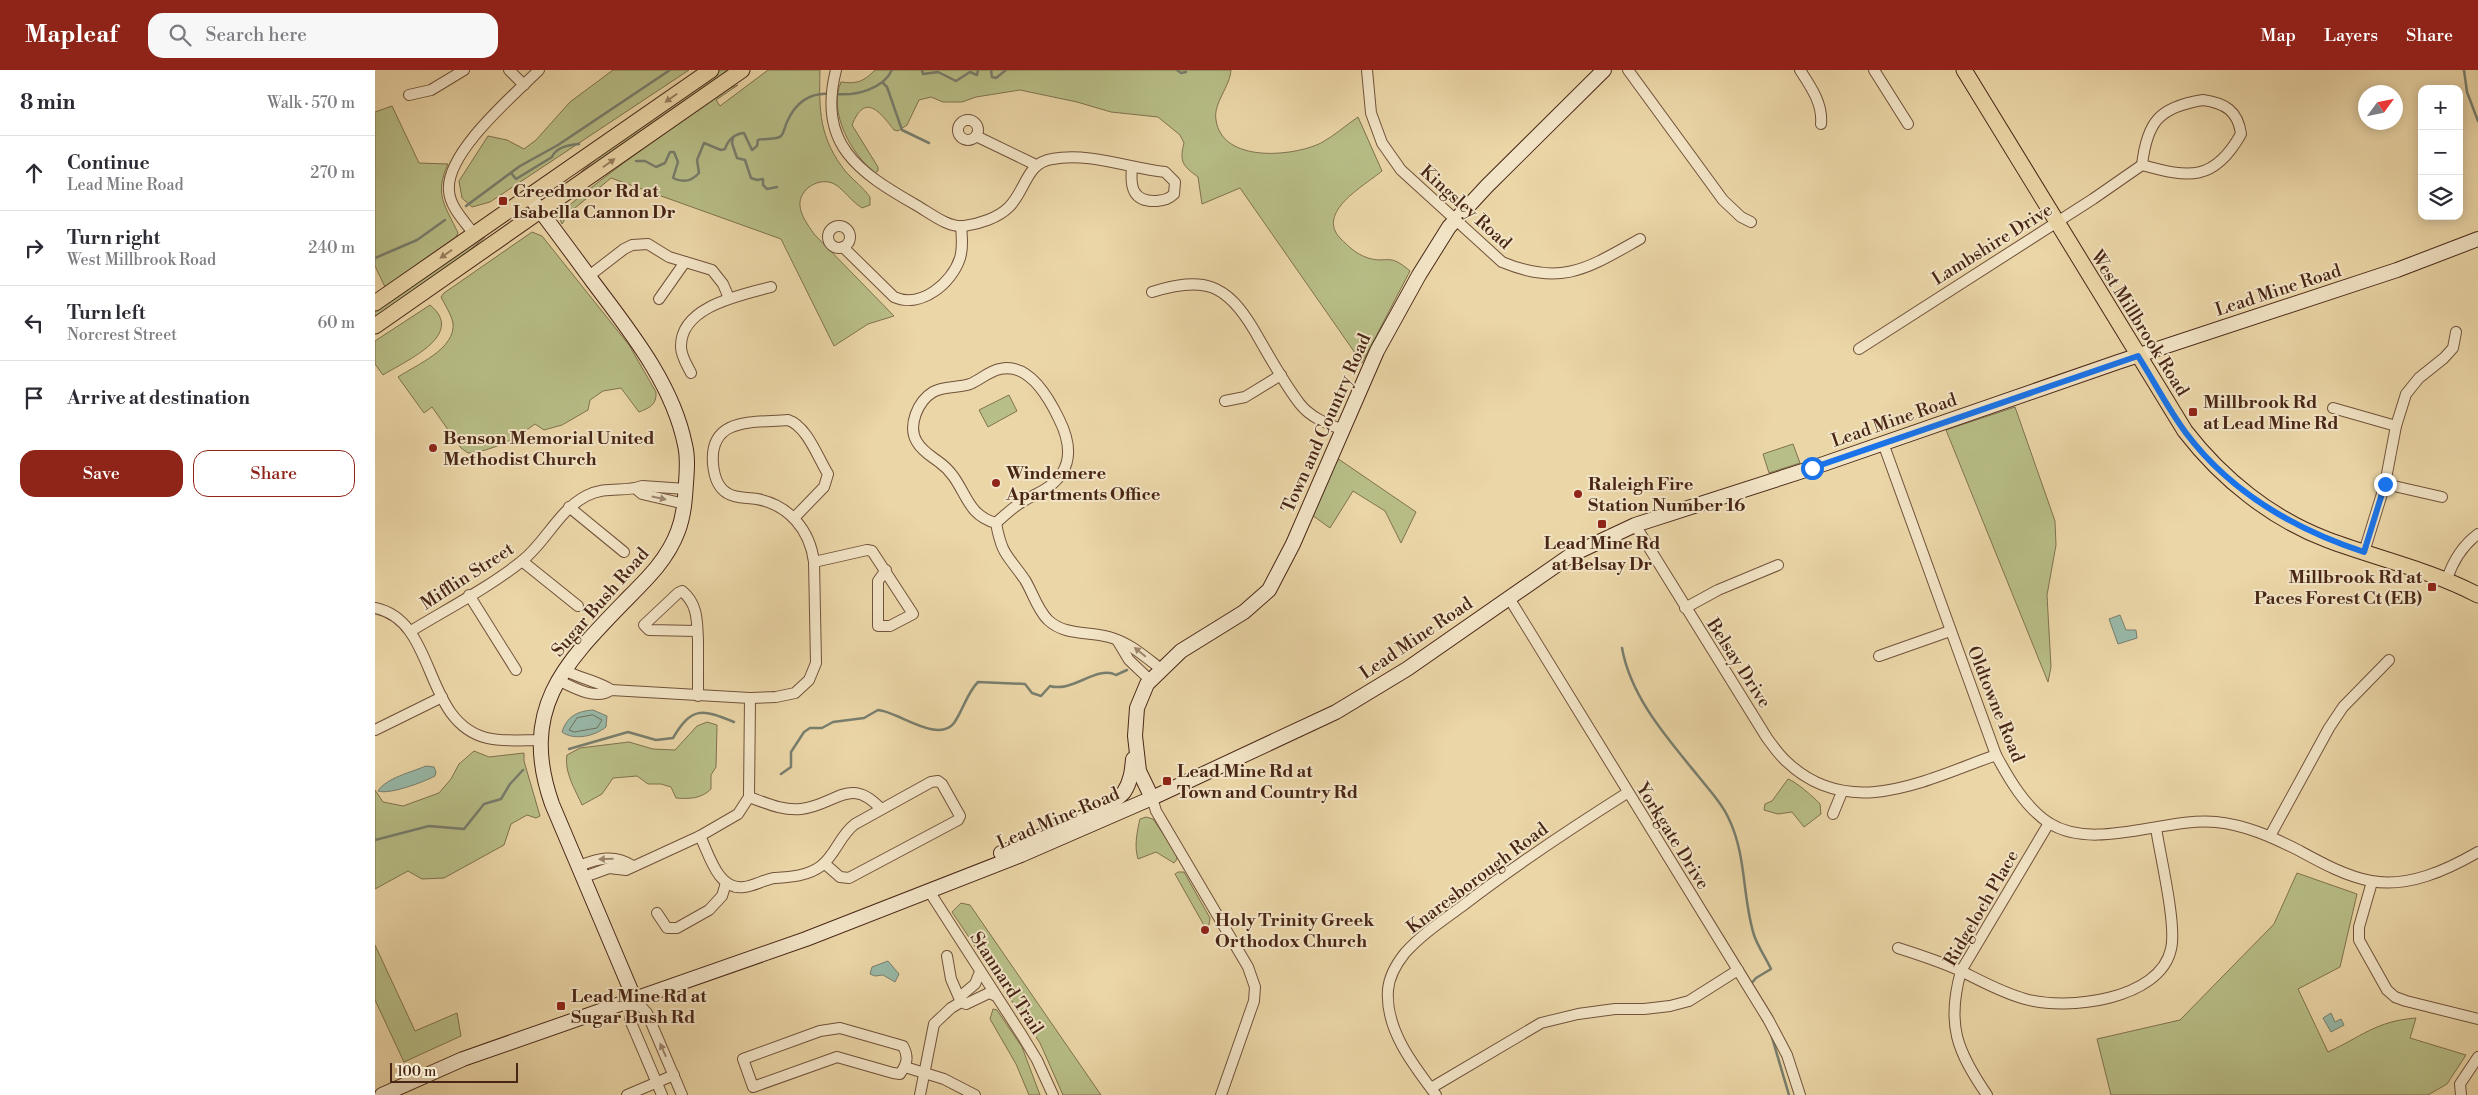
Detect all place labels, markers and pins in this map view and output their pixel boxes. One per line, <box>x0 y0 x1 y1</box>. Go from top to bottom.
place label: Creedmoor Rd at Isabella Cannon Dr <box>513 180 676 224</box>
marker: Creedmoor Rd at Isabella Cannon Dr <box>497 195 509 207</box>
place label: Millbrook Rd at Lead Mine Rd <box>2203 391 2339 435</box>
marker: Millbrook Rd at Lead Mine Rd <box>2187 406 2199 418</box>
place label: Benson Memorial United Methodist Church <box>443 427 655 471</box>
marker: Benson Memorial United Methodist Church <box>427 442 439 454</box>
place label: Windemere Apartments Office <box>1005 462 1161 506</box>
place label: Raleigh Fire Station Number 16 <box>1588 473 1745 517</box>
marker: Windemere Apartments Office <box>990 477 1002 489</box>
marker: Raleigh Fire Station Number 16 <box>1572 488 1584 500</box>
marker: Lead Mine Rd at Belsay Dr <box>1596 518 1608 530</box>
place label: Lead Mine Rd at Belsay Dr <box>1544 532 1660 576</box>
place label: Millbrook Rd at Paces Forest Ct (EB) <box>2254 566 2423 610</box>
marker: Millbrook Rd at Paces Forest Ct (EB) <box>2426 581 2438 593</box>
place label: Lead Mine Rd at Town and Country Rd <box>1177 760 1358 804</box>
marker: Lead Mine Rd at Town and Country Rd <box>1161 775 1173 787</box>
place label: Holy Trinity Greek Orthodox Church <box>1215 909 1375 953</box>
marker: Holy Trinity Greek Orthodox Church <box>1199 924 1211 936</box>
place label: Lead Mine Rd at Sugar Bush Rd <box>571 985 707 1029</box>
marker: Lead Mine Rd at Sugar Bush Rd <box>555 1000 567 1012</box>

